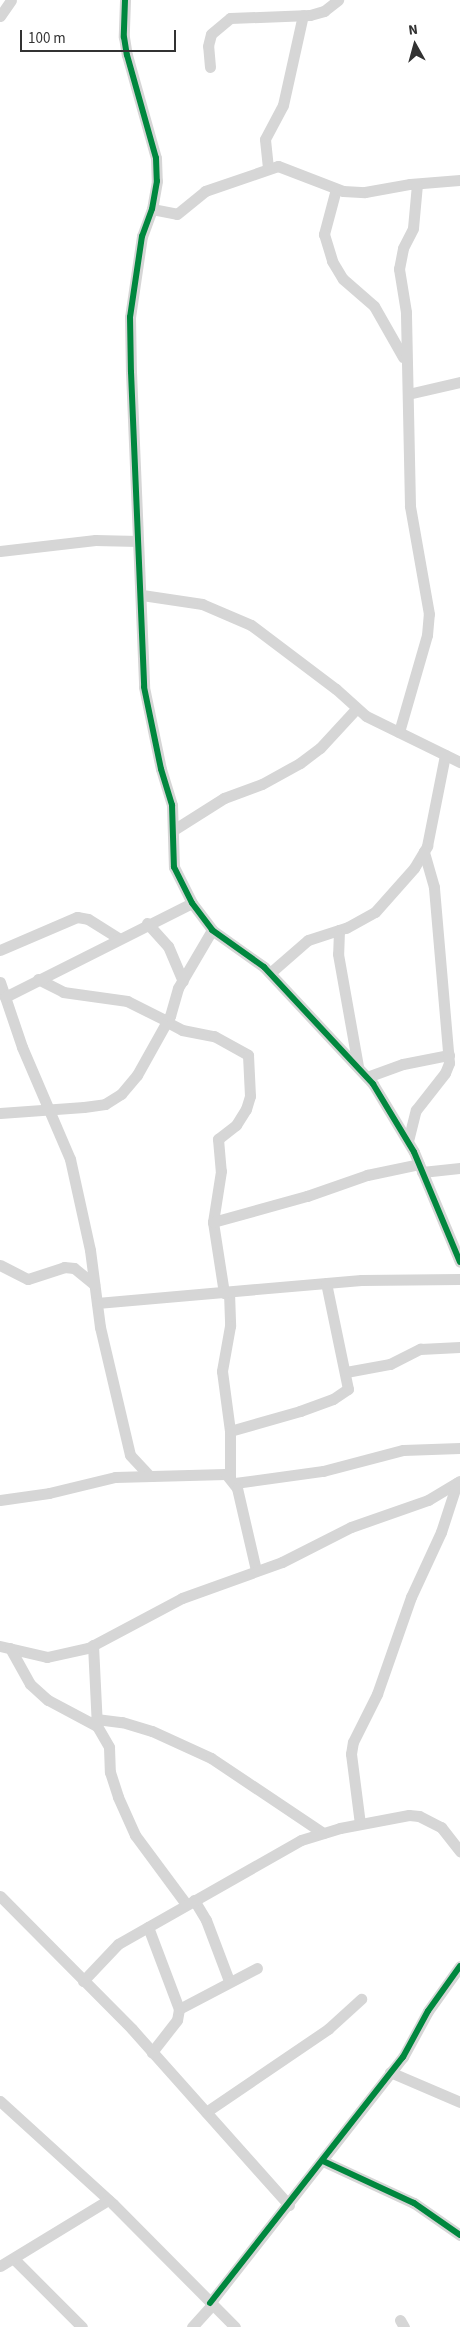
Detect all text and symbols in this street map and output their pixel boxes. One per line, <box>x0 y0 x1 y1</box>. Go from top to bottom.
scale bar <box>22 20 179 52</box>
north arrow <box>390 20 440 70</box>
text: N <box>407 20 419 41</box>
text: 100 m <box>28 28 66 49</box>

